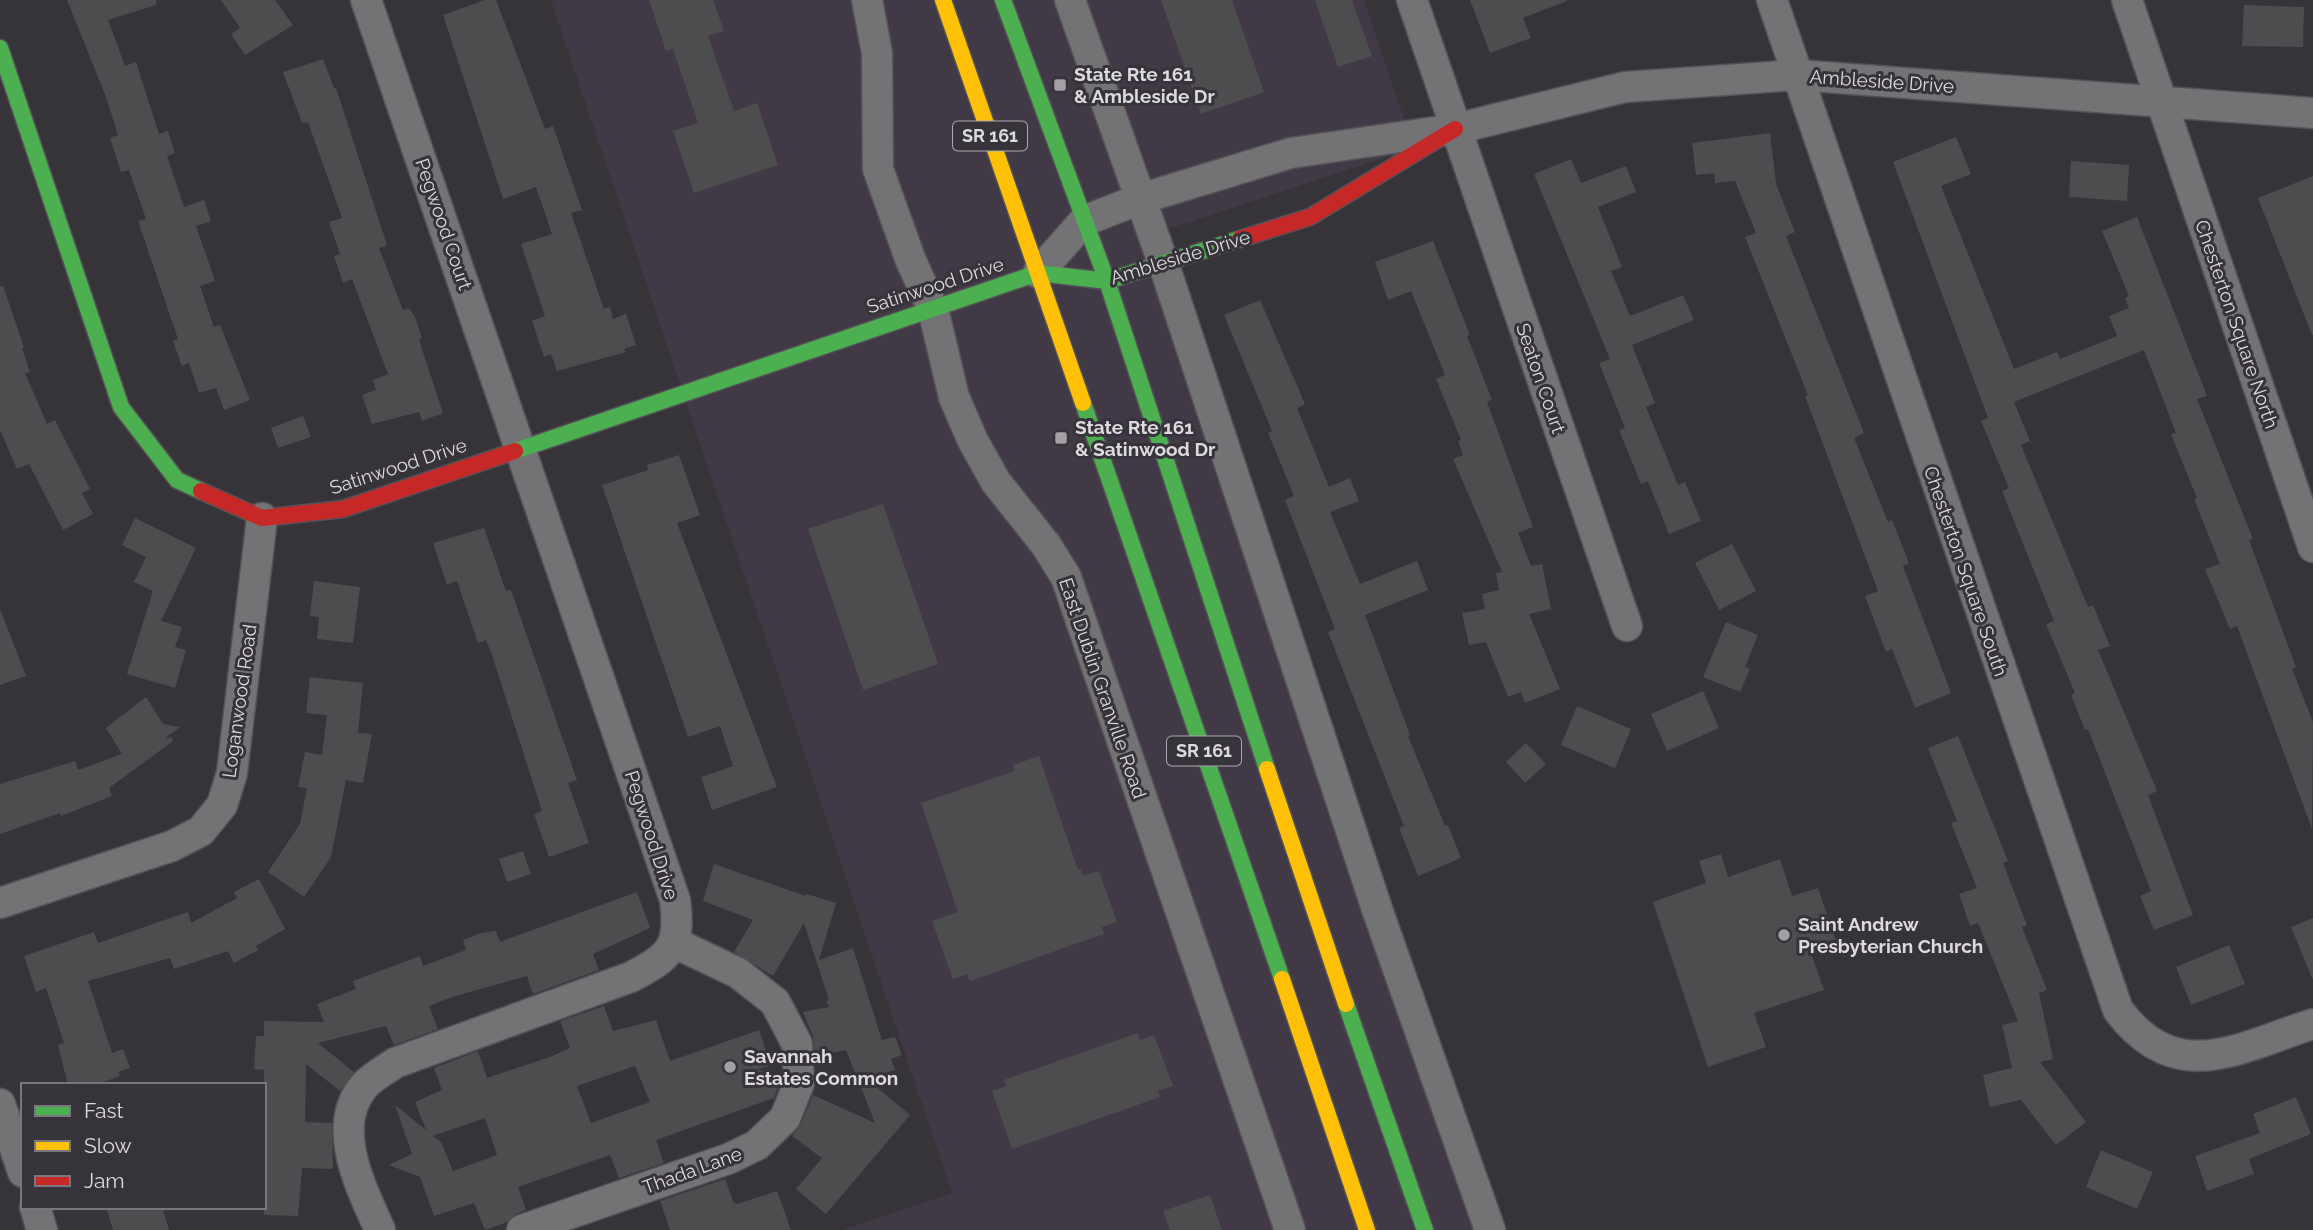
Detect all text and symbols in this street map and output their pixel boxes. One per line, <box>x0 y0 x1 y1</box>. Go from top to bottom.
place label: State Rte 161 & Ambleside Dr <box>1074 63 1215 107</box>
street label: Ambleside Drive <box>1809 65 1955 97</box>
marker: State Rte 161 & Ambleside Dr <box>1052 77 1068 93</box>
road number: SR 161 <box>953 121 1027 150</box>
street label: Pegwood Court <box>411 155 477 293</box>
street label: Chesterton Square North <box>2191 217 2283 431</box>
street label: Ambleside Drive <box>1108 225 1252 289</box>
street label: Satinwood Drive <box>864 252 1006 318</box>
street label: Seaton Court <box>1512 320 1570 437</box>
place label: State Rte 161 & Satinwood Dr <box>1075 416 1216 460</box>
marker: State Rte 161 & Satinwood Dr <box>1053 430 1069 446</box>
street label: Satinwood Drive <box>327 433 469 499</box>
street label: Chesterton Square South <box>1920 463 2012 679</box>
street label: East Dublin Granville Road <box>1055 575 1151 801</box>
street label: Loganwood Road <box>217 623 261 779</box>
road number: SR 161 <box>1167 736 1241 766</box>
street label: Pegwood Drive <box>621 768 683 902</box>
place label: Saint Andrew Presbyterian Church <box>1798 913 1983 957</box>
marker: Saint Andrew Presbyterian Church <box>1776 927 1792 943</box>
place label: Savannah Estates Common <box>744 1045 898 1089</box>
marker: Savannah Estates Common <box>722 1059 738 1075</box>
legend <box>21 1083 266 1209</box>
text: Fast <box>84 1098 124 1123</box>
text: Slow <box>84 1133 132 1158</box>
street label: Thada Lane <box>640 1142 744 1198</box>
text: Jam <box>84 1168 125 1193</box>

